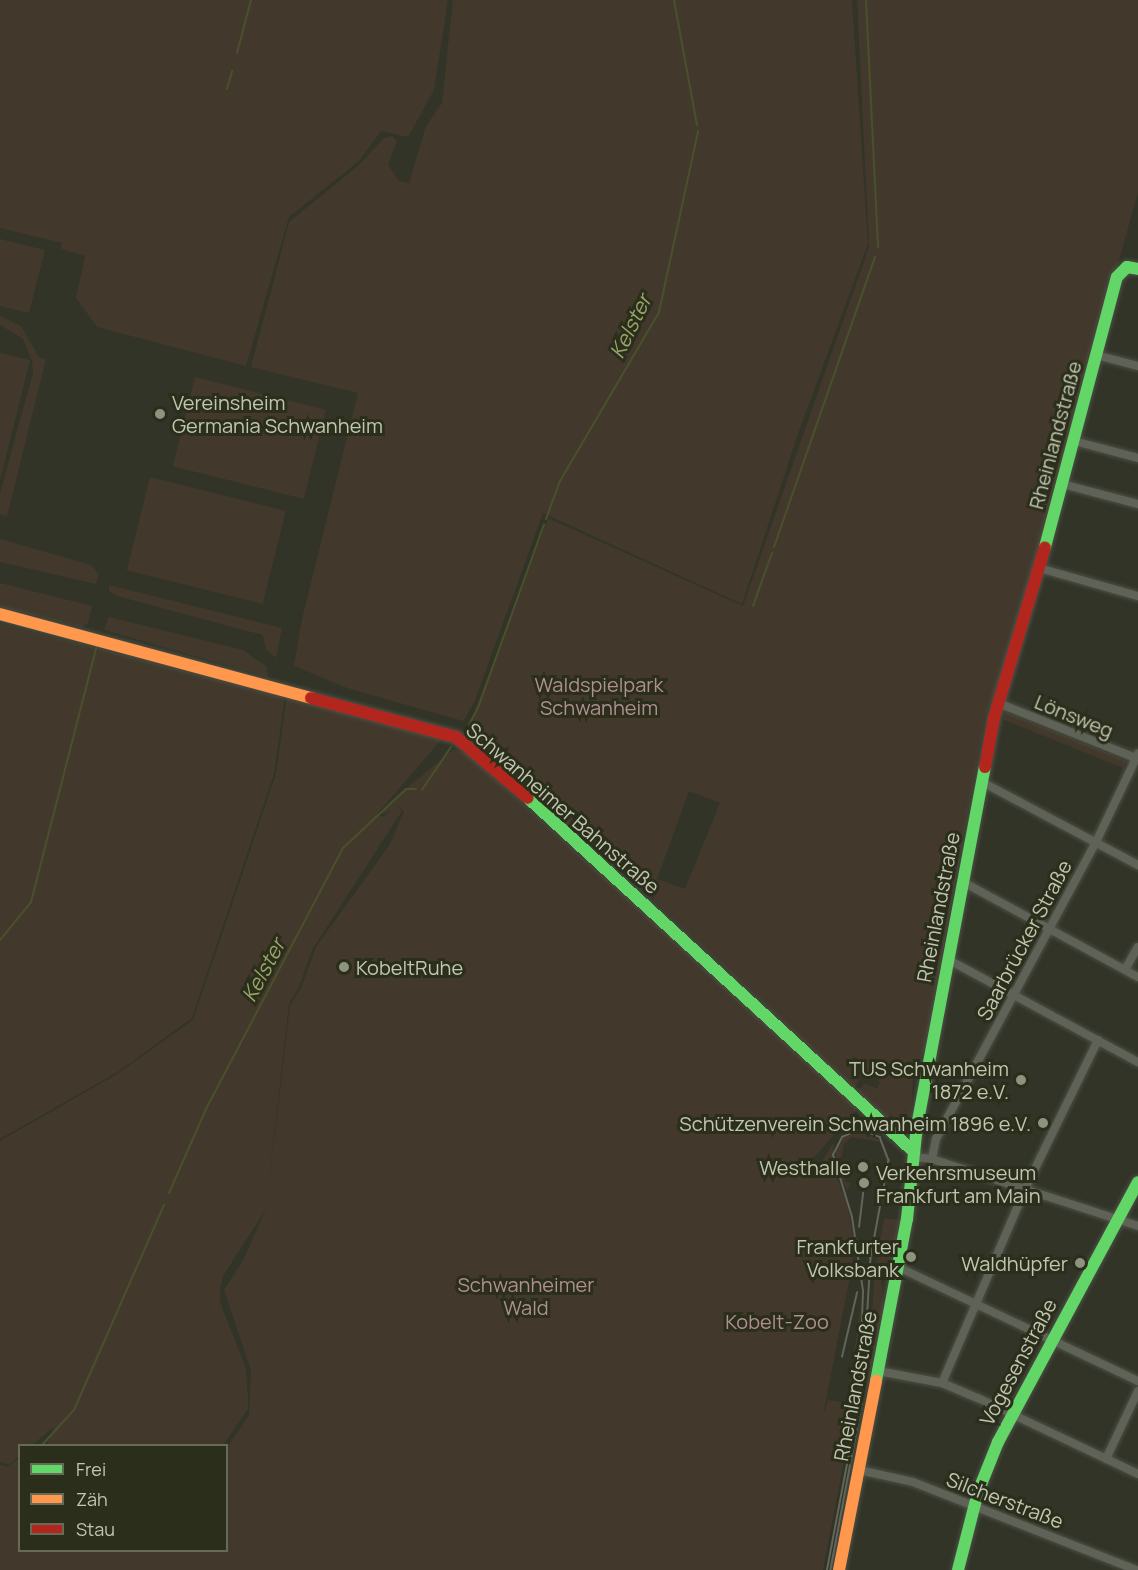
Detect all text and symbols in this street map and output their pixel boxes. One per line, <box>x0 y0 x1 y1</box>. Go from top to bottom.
water label: Kelster <box>604 290 656 362</box>
street label: Rheinlandstraße <box>1024 358 1086 512</box>
place label: Vereinsheim Germania Schwanheim <box>172 390 383 437</box>
marker: Vereinsheim Germania Schwanheim <box>153 407 167 421</box>
park label: Waldspielpark Schwanheim <box>535 672 663 719</box>
street label: Lönsweg <box>1031 689 1117 743</box>
street label: Schwanheimer Bahnstraße <box>461 718 665 898</box>
street label: Rheinlandstraße <box>912 830 964 984</box>
street label: Saarbrücker Straße <box>972 856 1076 1024</box>
water label: Kelster <box>236 934 290 1006</box>
place label: KobeltRuhe <box>356 955 463 979</box>
marker: KobeltRuhe <box>337 960 351 974</box>
place label: TUS Schwanheim 1872 e.V. <box>849 1056 1009 1103</box>
marker: TUS Schwanheim 1872 e.V. <box>1014 1073 1028 1087</box>
place label: Schützenverein Schwanheim 1896 e.V. <box>679 1111 1031 1135</box>
marker: Schützenverein Schwanheim 1896 e.V. <box>1036 1116 1050 1130</box>
place label: Westhalle <box>759 1155 851 1179</box>
marker: Westhalle <box>856 1160 870 1174</box>
place label: Verkehrsmuseum Frankfurt am Main <box>876 1160 1041 1207</box>
marker: Verkehrsmuseum Frankfurt am Main <box>857 1176 871 1190</box>
place label: Frankfurter Volksbank <box>797 1234 899 1281</box>
marker: Frankfurter Volksbank <box>904 1250 918 1264</box>
place label: Waldhüpfer <box>961 1251 1068 1275</box>
marker: Waldhüpfer <box>1073 1256 1087 1270</box>
park label: Schwanheimer Wald <box>457 1273 595 1320</box>
street label: Vogesenstraße <box>975 1295 1061 1429</box>
park label: Kobelt-Zoo <box>725 1309 829 1333</box>
street label: Rheinlandstraße <box>829 1309 881 1463</box>
legend <box>18 1444 228 1552</box>
text: Frei <box>76 1457 106 1481</box>
street label: Silcherstraße <box>943 1467 1067 1533</box>
text: Zäh <box>76 1487 108 1511</box>
text: Stau <box>76 1517 115 1541</box>

